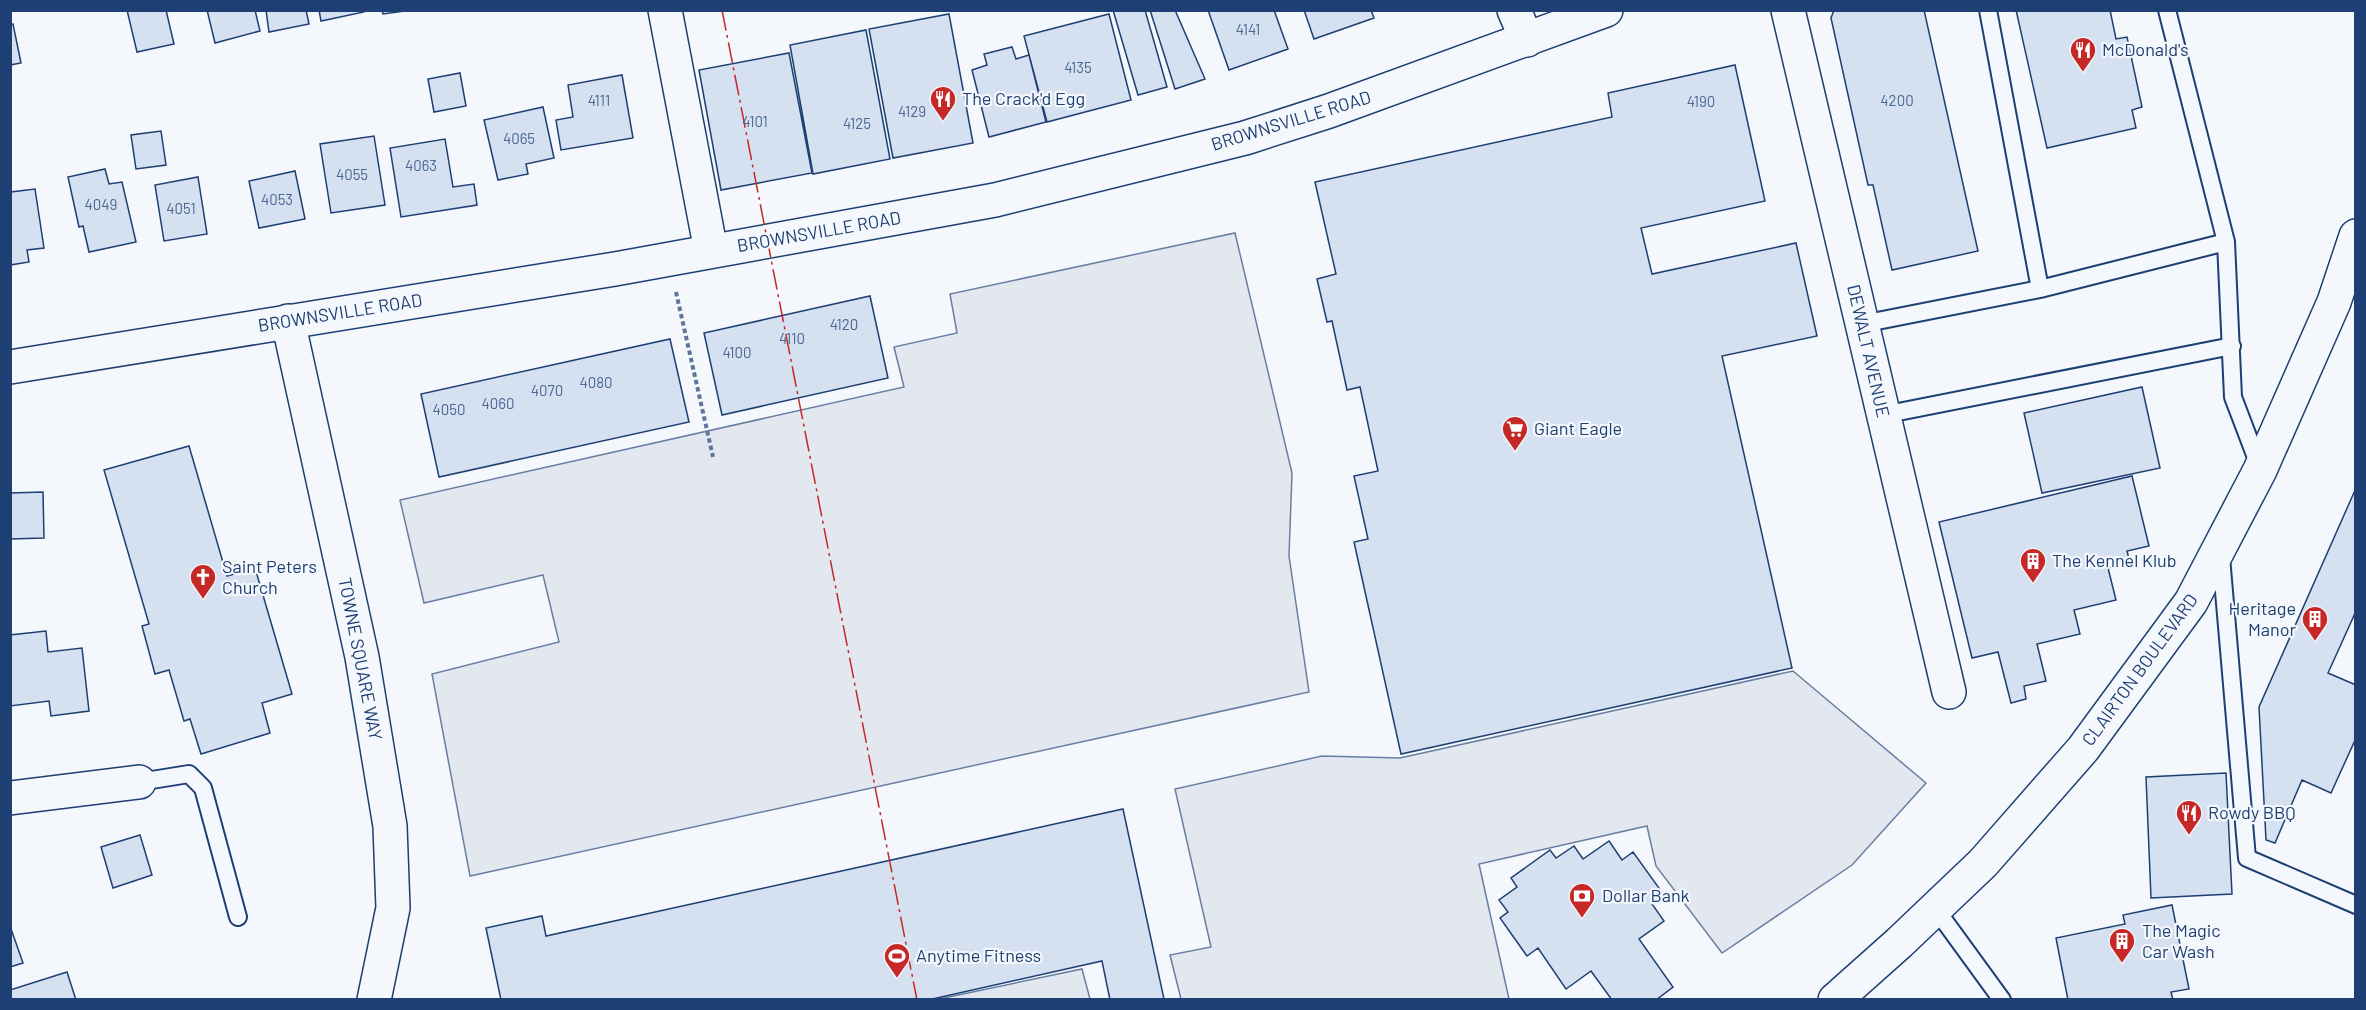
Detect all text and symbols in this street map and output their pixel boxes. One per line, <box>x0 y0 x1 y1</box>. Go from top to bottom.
house number: 4141 <box>1236 20 1260 38</box>
restaurant icon: McDonald's <box>2068 35 2098 73</box>
place label: McDonald's <box>2102 38 2189 60</box>
house number: 4135 <box>1064 58 1092 76</box>
restaurant icon: The Crack'd Egg <box>928 84 958 122</box>
street label: BROWNSVILLE ROAD <box>1208 85 1373 155</box>
place label: The Crack'd Egg <box>962 87 1085 109</box>
house number: 4111 <box>588 91 610 109</box>
house number: 4200 <box>1880 91 1914 109</box>
house number: 4190 <box>1687 92 1715 110</box>
house number: 4129 <box>898 102 926 120</box>
house number: 4101 <box>742 112 768 130</box>
house number: 4125 <box>843 114 871 132</box>
house number: 4065 <box>503 129 535 147</box>
house number: 4063 <box>405 156 437 174</box>
house number: 4055 <box>336 165 368 183</box>
house number: 4053 <box>261 190 293 208</box>
house number: 4049 <box>85 195 117 213</box>
house number: 4051 <box>166 199 196 217</box>
street label: BROWNSVILLE ROAD <box>735 206 902 256</box>
street label: DEWALT AVENUE <box>1843 282 1895 419</box>
street label: BROWNSVILLE ROAD <box>256 288 423 336</box>
house number: 4120 <box>830 315 858 333</box>
house number: 4110 <box>779 329 805 347</box>
house number: 4100 <box>722 343 752 361</box>
house number: 4080 <box>579 373 613 391</box>
house number: 4070 <box>531 381 563 399</box>
house number: 4060 <box>482 394 514 412</box>
house number: 4050 <box>433 400 465 418</box>
supermarket icon: Giant Eagle <box>1500 414 1530 452</box>
place label: Giant Eagle <box>1534 417 1622 439</box>
building icon: The Kennel Klub <box>2018 546 2048 584</box>
place label: The Kennel Klub <box>2052 549 2177 571</box>
place label: Saint Peters Church <box>222 555 317 598</box>
church icon: Saint Peters Church <box>188 562 218 600</box>
street label: TOWNE SQUARE WAY <box>334 576 388 742</box>
street label: CLAIRTON BOULEVARD <box>2077 589 2202 750</box>
place label: Heritage Manor <box>2229 597 2296 640</box>
building icon: Heritage Manor <box>2300 604 2330 642</box>
restaurant icon: Rowdy BBQ <box>2174 798 2204 836</box>
place label: Rowdy BBQ <box>2208 801 2296 823</box>
bank icon: Dollar Bank <box>1567 881 1597 919</box>
place label: Dollar Bank <box>1602 884 1690 906</box>
place label: The Magic Car Wash <box>2142 919 2221 962</box>
building icon: The Magic Car Wash <box>2107 926 2137 964</box>
sports icon: Anytime Fitness <box>882 941 912 979</box>
place label: Anytime Fitness <box>916 944 1041 966</box>

